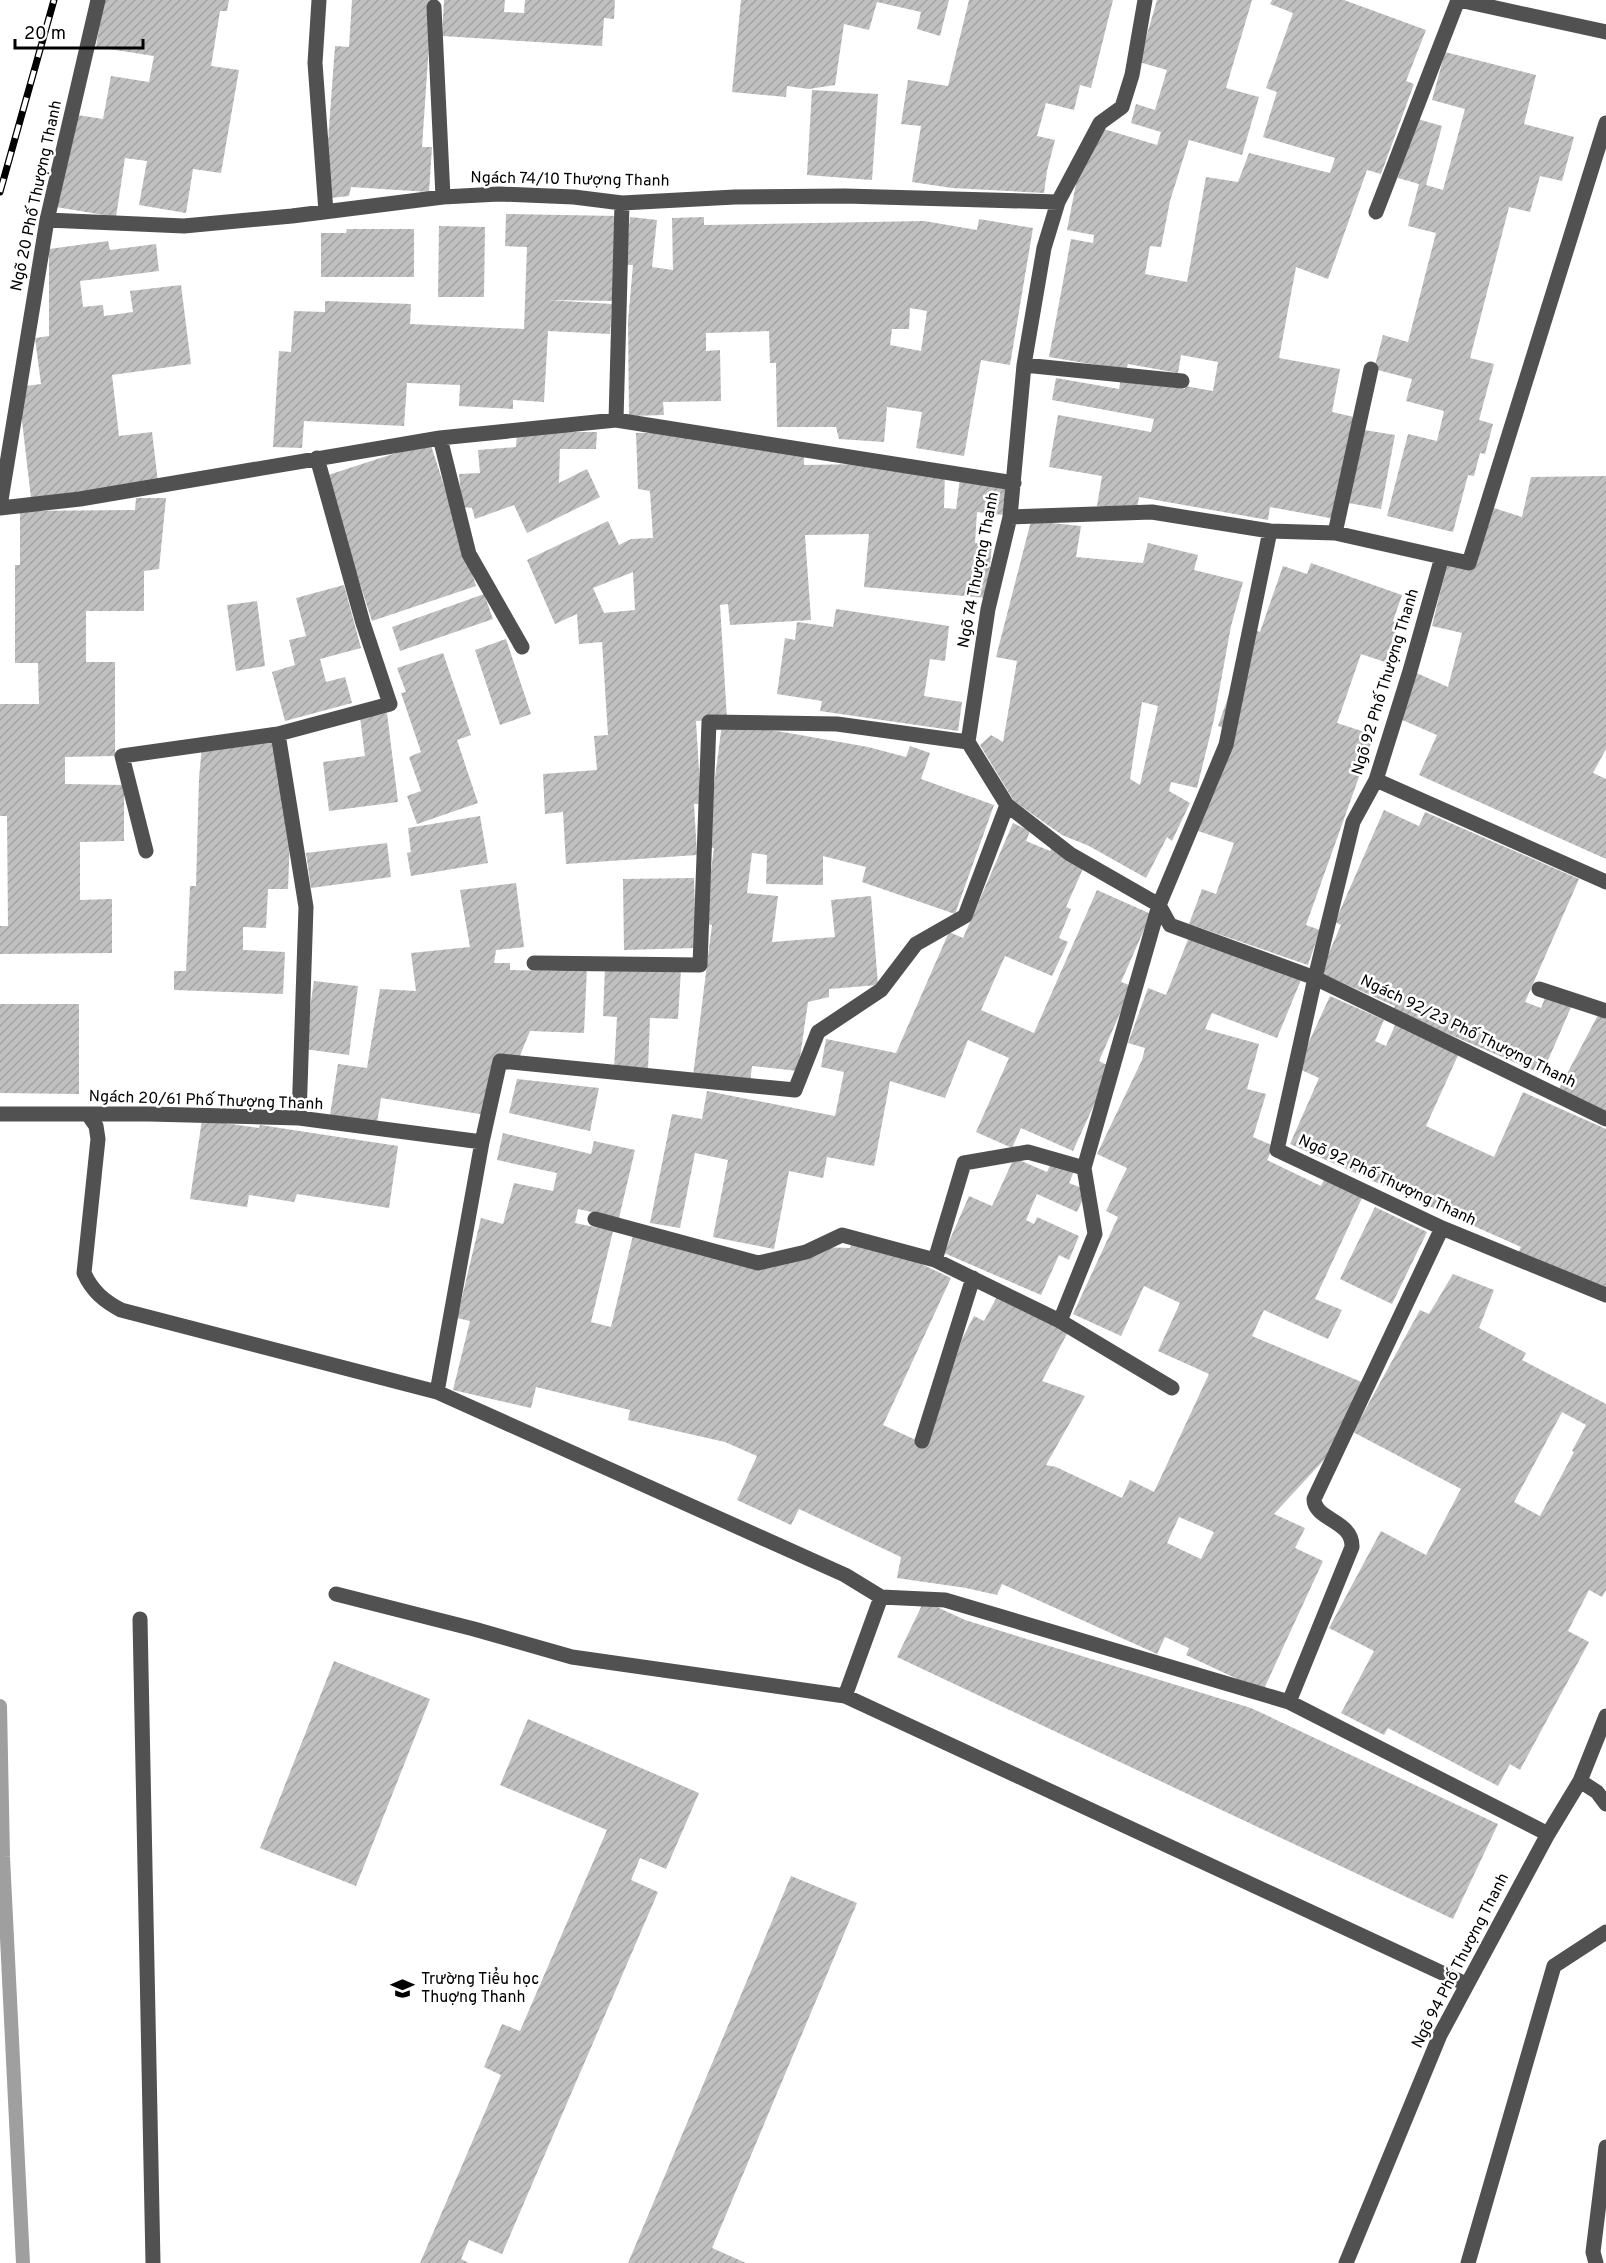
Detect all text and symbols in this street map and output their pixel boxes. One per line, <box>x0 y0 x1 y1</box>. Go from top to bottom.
scale bar <box>15 12 142 50</box>
text: 20 m <box>24 23 66 46</box>
street label: Ngõ 20 Phố Thượng Thanh <box>6 98 67 293</box>
street label: Ngách 74/10 Thượng Thanh <box>470 168 670 192</box>
street label: Ngõ 74 Thượng Thanh <box>954 490 1004 650</box>
street label: Ngõ 92 Phố Thượng Thanh <box>1347 586 1424 778</box>
street label: Ngách 92/23 Phố Thượng Thanh <box>1357 970 1580 1093</box>
street label: Ngách 20/61 Phố Thượng Thanh <box>88 1086 324 1115</box>
street label: Ngõ 92 Phố Thượng Thanh <box>1295 1130 1480 1231</box>
street label: Ngõ 94 Phố Thượng Thanh <box>1407 1869 1514 2052</box>
place label: Trường Tiểu học Thuợng Thanh <box>421 1967 539 2008</box>
school or university icon: Trường Tiểu học Thuợng Thanh <box>390 1976 416 2002</box>

